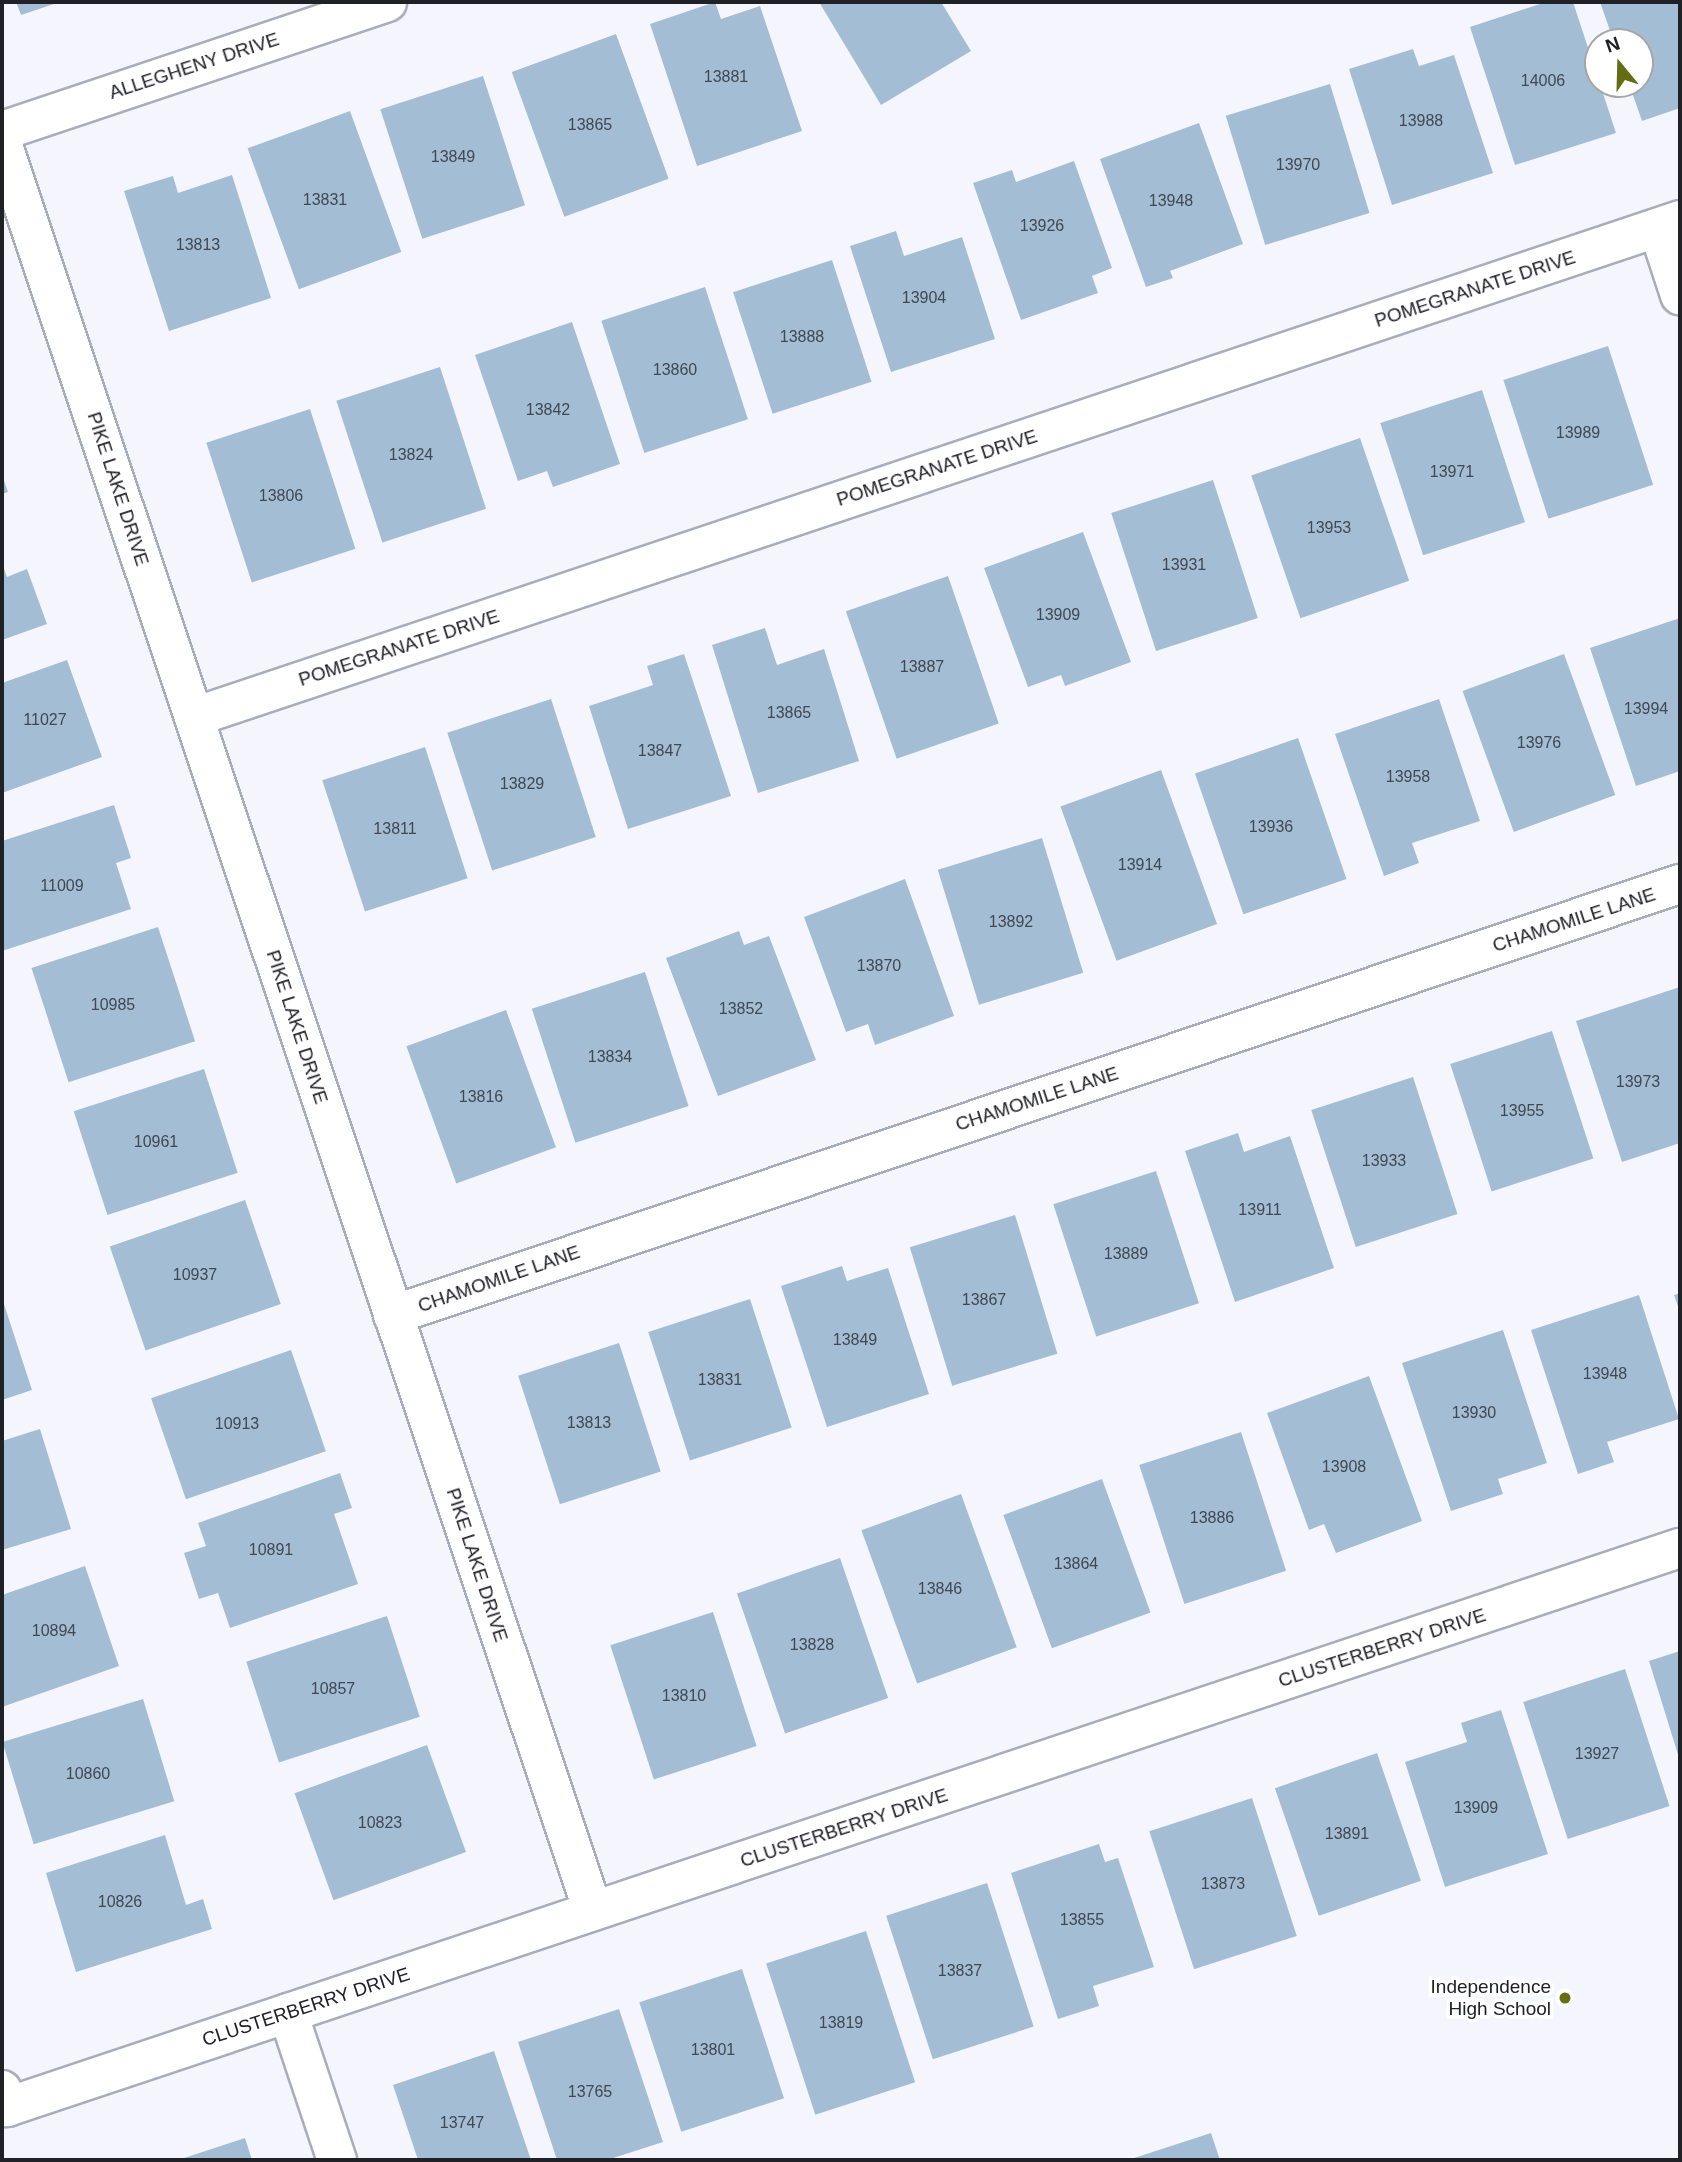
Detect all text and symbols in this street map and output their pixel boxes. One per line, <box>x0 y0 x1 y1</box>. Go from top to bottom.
street label: ALLEGHENY DRIVE <box>106 28 282 104</box>
north arrow <box>1584 28 1654 98</box>
text: N <box>1603 32 1623 57</box>
house number: 13881 <box>704 67 748 87</box>
house number: 14006 <box>1521 71 1565 91</box>
house number: 13988 <box>1399 111 1443 131</box>
house number: 13865 <box>568 115 612 135</box>
house number: 13849 <box>431 147 475 167</box>
house number: 13970 <box>1276 155 1320 175</box>
house number: 13831 <box>303 190 347 210</box>
house number: 13948 <box>1149 191 1193 211</box>
house number: 13926 <box>1020 216 1064 236</box>
house number: 13813 <box>176 235 220 255</box>
street label: POMEGRANATE DRIVE <box>1372 246 1578 332</box>
house number: 13904 <box>902 288 946 308</box>
house number: 13888 <box>780 327 824 347</box>
house number: 13860 <box>653 360 697 380</box>
house number: 13842 <box>526 400 570 420</box>
street label: PIKE LAKE DRIVE <box>82 409 154 569</box>
house number: 13989 <box>1556 423 1600 443</box>
street label: POMEGRANATE DRIVE <box>834 425 1040 511</box>
house number: 13824 <box>389 445 433 465</box>
house number: 13971 <box>1430 462 1474 482</box>
house number: 13806 <box>259 486 303 506</box>
house number: 13953 <box>1307 518 1351 538</box>
house number: 13931 <box>1162 555 1206 575</box>
street label: POMEGRANATE DRIVE <box>296 605 502 691</box>
house number: 13909 <box>1036 605 1080 625</box>
house number: 13887 <box>900 657 944 677</box>
house number: 13994 <box>1624 699 1668 719</box>
house number: 13865 <box>767 703 811 723</box>
house number: 11027 <box>23 710 67 730</box>
house number: 13976 <box>1517 733 1561 753</box>
house number: 13847 <box>638 741 682 761</box>
house number: 13958 <box>1386 767 1430 787</box>
house number: 13829 <box>500 774 544 794</box>
house number: 13936 <box>1249 817 1293 837</box>
house number: 13811 <box>373 819 417 839</box>
house number: 13914 <box>1118 855 1162 875</box>
house number: 11009 <box>40 876 84 896</box>
street label: CHAMOMILE LANE <box>1490 883 1658 957</box>
house number: 13892 <box>989 912 1033 932</box>
street label: PIKE LAKE DRIVE <box>261 947 333 1107</box>
house number: 13870 <box>857 956 901 976</box>
house number: 10985 <box>91 995 135 1015</box>
house number: 13852 <box>719 999 763 1019</box>
house number: 13834 <box>588 1047 632 1067</box>
street label: CHAMOMILE LANE <box>953 1062 1121 1136</box>
house number: 13973 <box>1616 1072 1660 1092</box>
house number: 13816 <box>459 1087 503 1107</box>
house number: 13955 <box>1500 1101 1544 1121</box>
house number: 10961 <box>134 1132 178 1152</box>
house number: 13933 <box>1362 1151 1406 1171</box>
house number: 13911 <box>1238 1200 1282 1220</box>
street label: CHAMOMILE LANE <box>415 1241 583 1317</box>
house number: 13889 <box>1104 1244 1148 1264</box>
house number: 10937 <box>173 1265 217 1285</box>
house number: 13867 <box>962 1290 1006 1310</box>
house number: 13849 <box>833 1330 877 1350</box>
house number: 13948 <box>1583 1364 1627 1384</box>
house number: 13831 <box>698 1370 742 1390</box>
house number: 13930 <box>1452 1403 1496 1423</box>
house number: 13813 <box>567 1413 611 1433</box>
house number: 10913 <box>215 1414 259 1434</box>
house number: 13908 <box>1322 1457 1366 1477</box>
street label: PIKE LAKE DRIVE <box>441 1485 513 1645</box>
house number: 13886 <box>1190 1508 1234 1528</box>
house number: 10891 <box>249 1540 293 1560</box>
house number: 13864 <box>1054 1554 1098 1574</box>
house number: 13846 <box>918 1579 962 1599</box>
street label: CLUSTERBERRY DRIVE <box>1275 1604 1489 1692</box>
house number: 10894 <box>32 1621 76 1641</box>
house number: 13828 <box>790 1635 834 1655</box>
house number: 10857 <box>311 1679 355 1699</box>
house number: 13810 <box>662 1686 706 1706</box>
house number: 13927 <box>1575 1744 1619 1764</box>
house number: 10860 <box>66 1764 110 1784</box>
street label: CLUSTERBERRY DRIVE <box>737 1784 951 1872</box>
house number: 13909 <box>1454 1798 1498 1818</box>
house number: 10823 <box>358 1813 402 1833</box>
house number: 13891 <box>1325 1824 1369 1844</box>
house number: 13873 <box>1201 1874 1245 1894</box>
house number: 10826 <box>98 1892 142 1912</box>
house number: 13855 <box>1060 1910 1104 1930</box>
house number: 13837 <box>938 1961 982 1981</box>
street label: CLUSTERBERRY DRIVE <box>199 1963 413 2051</box>
place label: Independence High School <box>1431 1976 1551 2020</box>
marker: Independence High School <box>1557 1990 1573 2006</box>
house number: 13819 <box>819 2013 863 2033</box>
house number: 13801 <box>691 2040 735 2060</box>
house number: 13765 <box>568 2082 612 2102</box>
house number: 13747 <box>440 2113 484 2133</box>

